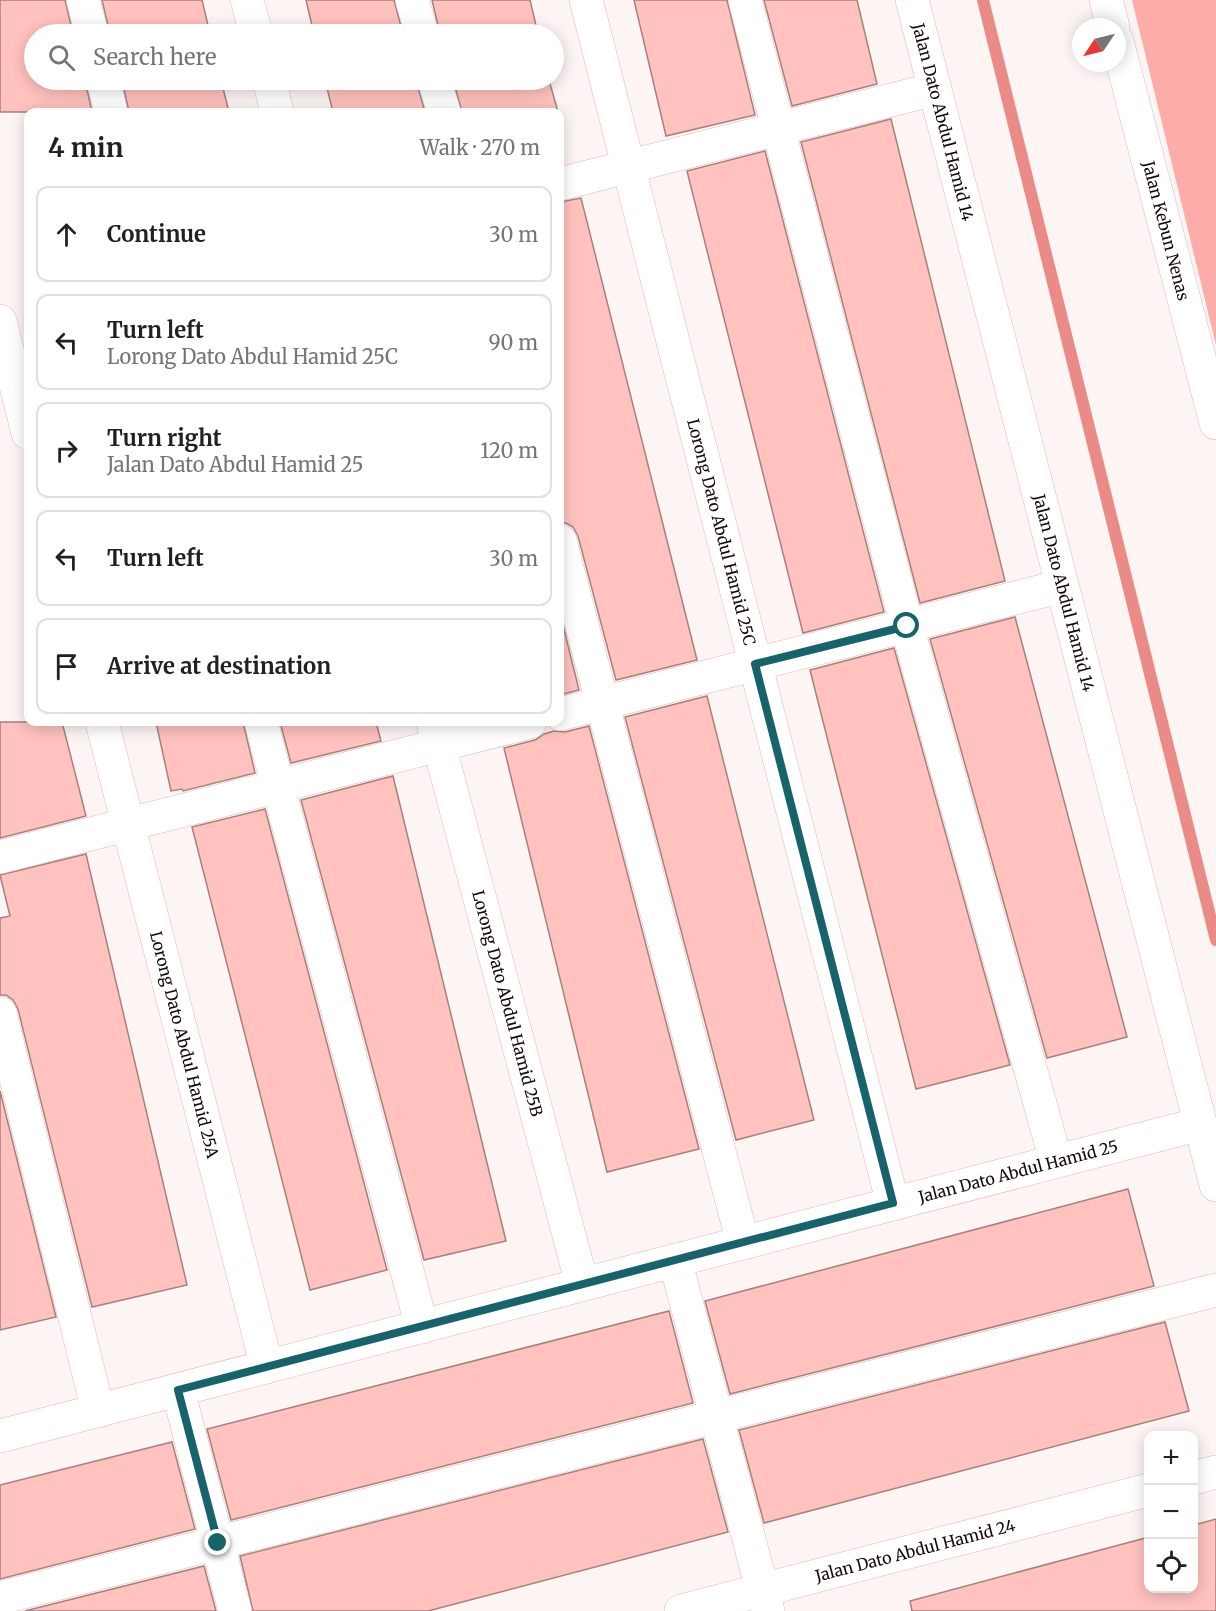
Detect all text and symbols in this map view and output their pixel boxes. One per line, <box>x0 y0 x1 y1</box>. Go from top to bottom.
north arrow <box>1072 18 1126 72</box>
street label: Jalan Dato Abdul Hamid 14 <box>908 20 978 223</box>
search box <box>24 24 564 90</box>
icon: search <box>45 41 78 74</box>
text: Search here <box>93 43 216 71</box>
text: 4 min <box>48 131 123 164</box>
text: Walk · 270 m <box>420 135 540 160</box>
street label: Jalan Kebun Nenas <box>1138 158 1194 303</box>
icon: ahead <box>50 218 83 251</box>
text: Continue <box>107 220 206 248</box>
text: 30 m <box>489 222 538 247</box>
text: Turn left <box>107 316 204 344</box>
icon: left <box>50 326 83 359</box>
text: 90 m <box>488 330 538 355</box>
text: Lorong Dato Abdul Hamid 25C <box>107 344 398 369</box>
street label: Lorong Dato Abdul Hamid 25C <box>683 417 760 647</box>
text: Turn right <box>107 424 221 452</box>
icon: right <box>50 434 83 467</box>
text: 120 m <box>480 438 538 463</box>
text: Jalan Dato Abdul Hamid 25 <box>107 452 363 477</box>
street label: Jalan Dato Abdul Hamid 14 <box>1029 491 1099 694</box>
icon: left <box>50 542 83 575</box>
text: Turn left <box>107 544 204 572</box>
text: 30 m <box>489 546 538 571</box>
route start <box>893 612 919 638</box>
icon: arrive <box>50 650 83 683</box>
text: Arrive at destination <box>107 652 331 680</box>
street label: Lorong Dato Abdul Hamid 25B <box>468 888 547 1119</box>
street label: Lorong Dato Abdul Hamid 25A <box>146 929 223 1161</box>
street label: Jalan Dato Abdul Hamid 25 <box>915 1136 1120 1207</box>
map controls <box>1144 1431 1198 1593</box>
button: + <box>1144 1431 1198 1485</box>
button: − <box>1144 1485 1198 1539</box>
street label: Jalan Dato Abdul Hamid 24 <box>812 1515 1018 1586</box>
route end <box>204 1529 230 1555</box>
button: locate <box>1144 1539 1198 1593</box>

